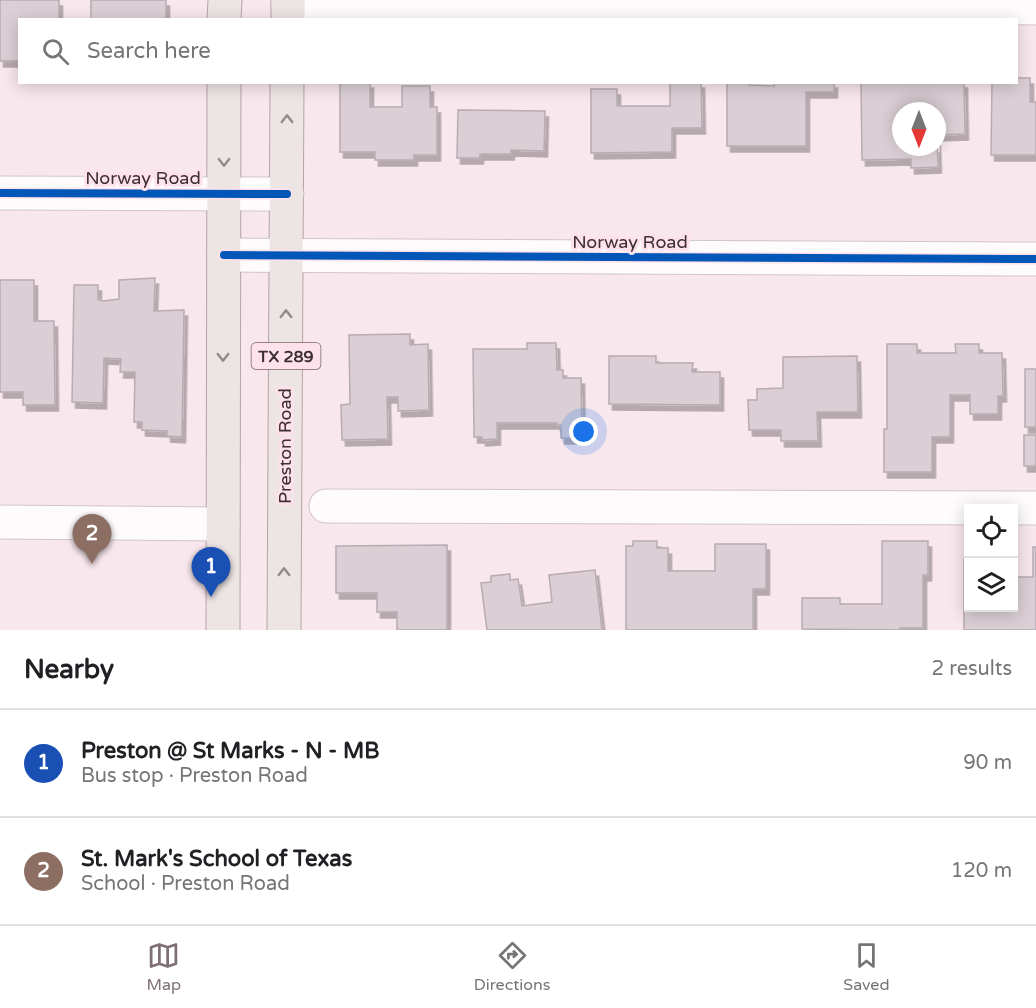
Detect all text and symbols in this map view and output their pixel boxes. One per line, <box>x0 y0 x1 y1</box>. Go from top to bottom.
search box <box>18 18 1018 84</box>
icon: search <box>39 35 72 68</box>
text: Search here <box>87 38 211 64</box>
north arrow <box>892 102 946 156</box>
one-way arrow <box>281 114 293 123</box>
one-way arrow <box>218 157 230 166</box>
street label: Norway Road <box>85 167 201 189</box>
street label: Norway Road <box>572 231 688 253</box>
one-way arrow <box>280 309 292 318</box>
road number: TX 289 <box>252 343 320 369</box>
one-way arrow <box>217 352 229 361</box>
street label: Preston Road <box>274 388 296 504</box>
your location <box>569 417 598 446</box>
map controls <box>964 504 1018 612</box>
button: locate <box>964 504 1018 558</box>
pin: 2 <box>72 514 112 564</box>
pin: 1 <box>192 548 230 597</box>
button: layers <box>964 558 1018 612</box>
one-way arrow <box>278 567 290 576</box>
text: Nearby <box>24 654 114 685</box>
text: 2 results <box>932 657 1012 681</box>
text: Preston @ St Marks - N - MB <box>81 738 380 764</box>
text: 1 <box>37 751 50 775</box>
text: 90 m <box>963 751 1012 775</box>
text: Bus stop · Preston Road <box>81 764 308 788</box>
text: St. Mark's School of Texas <box>81 846 352 872</box>
text: 2 <box>37 859 50 883</box>
text: 120 m <box>951 859 1012 883</box>
text: School · Preston Road <box>81 872 290 896</box>
tab: Map <box>146 939 181 995</box>
tab: Directions <box>474 939 550 995</box>
tab: Saved <box>843 939 890 995</box>

